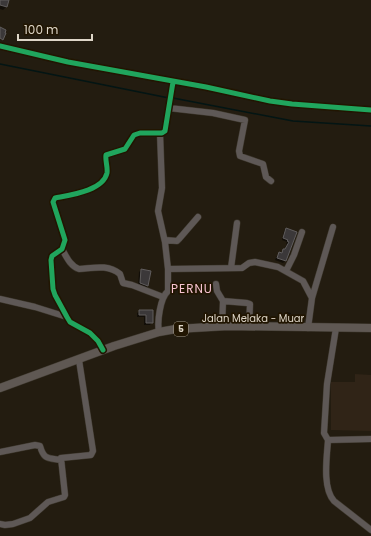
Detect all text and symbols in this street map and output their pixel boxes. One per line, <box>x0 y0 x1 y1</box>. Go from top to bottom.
scale bar <box>18 16 92 42</box>
text: 100 m <box>24 21 58 38</box>
district label: PERNU <box>171 280 213 297</box>
street label: Jalan Melaka - Muar <box>202 311 305 326</box>
road number: 5 <box>174 322 188 336</box>

